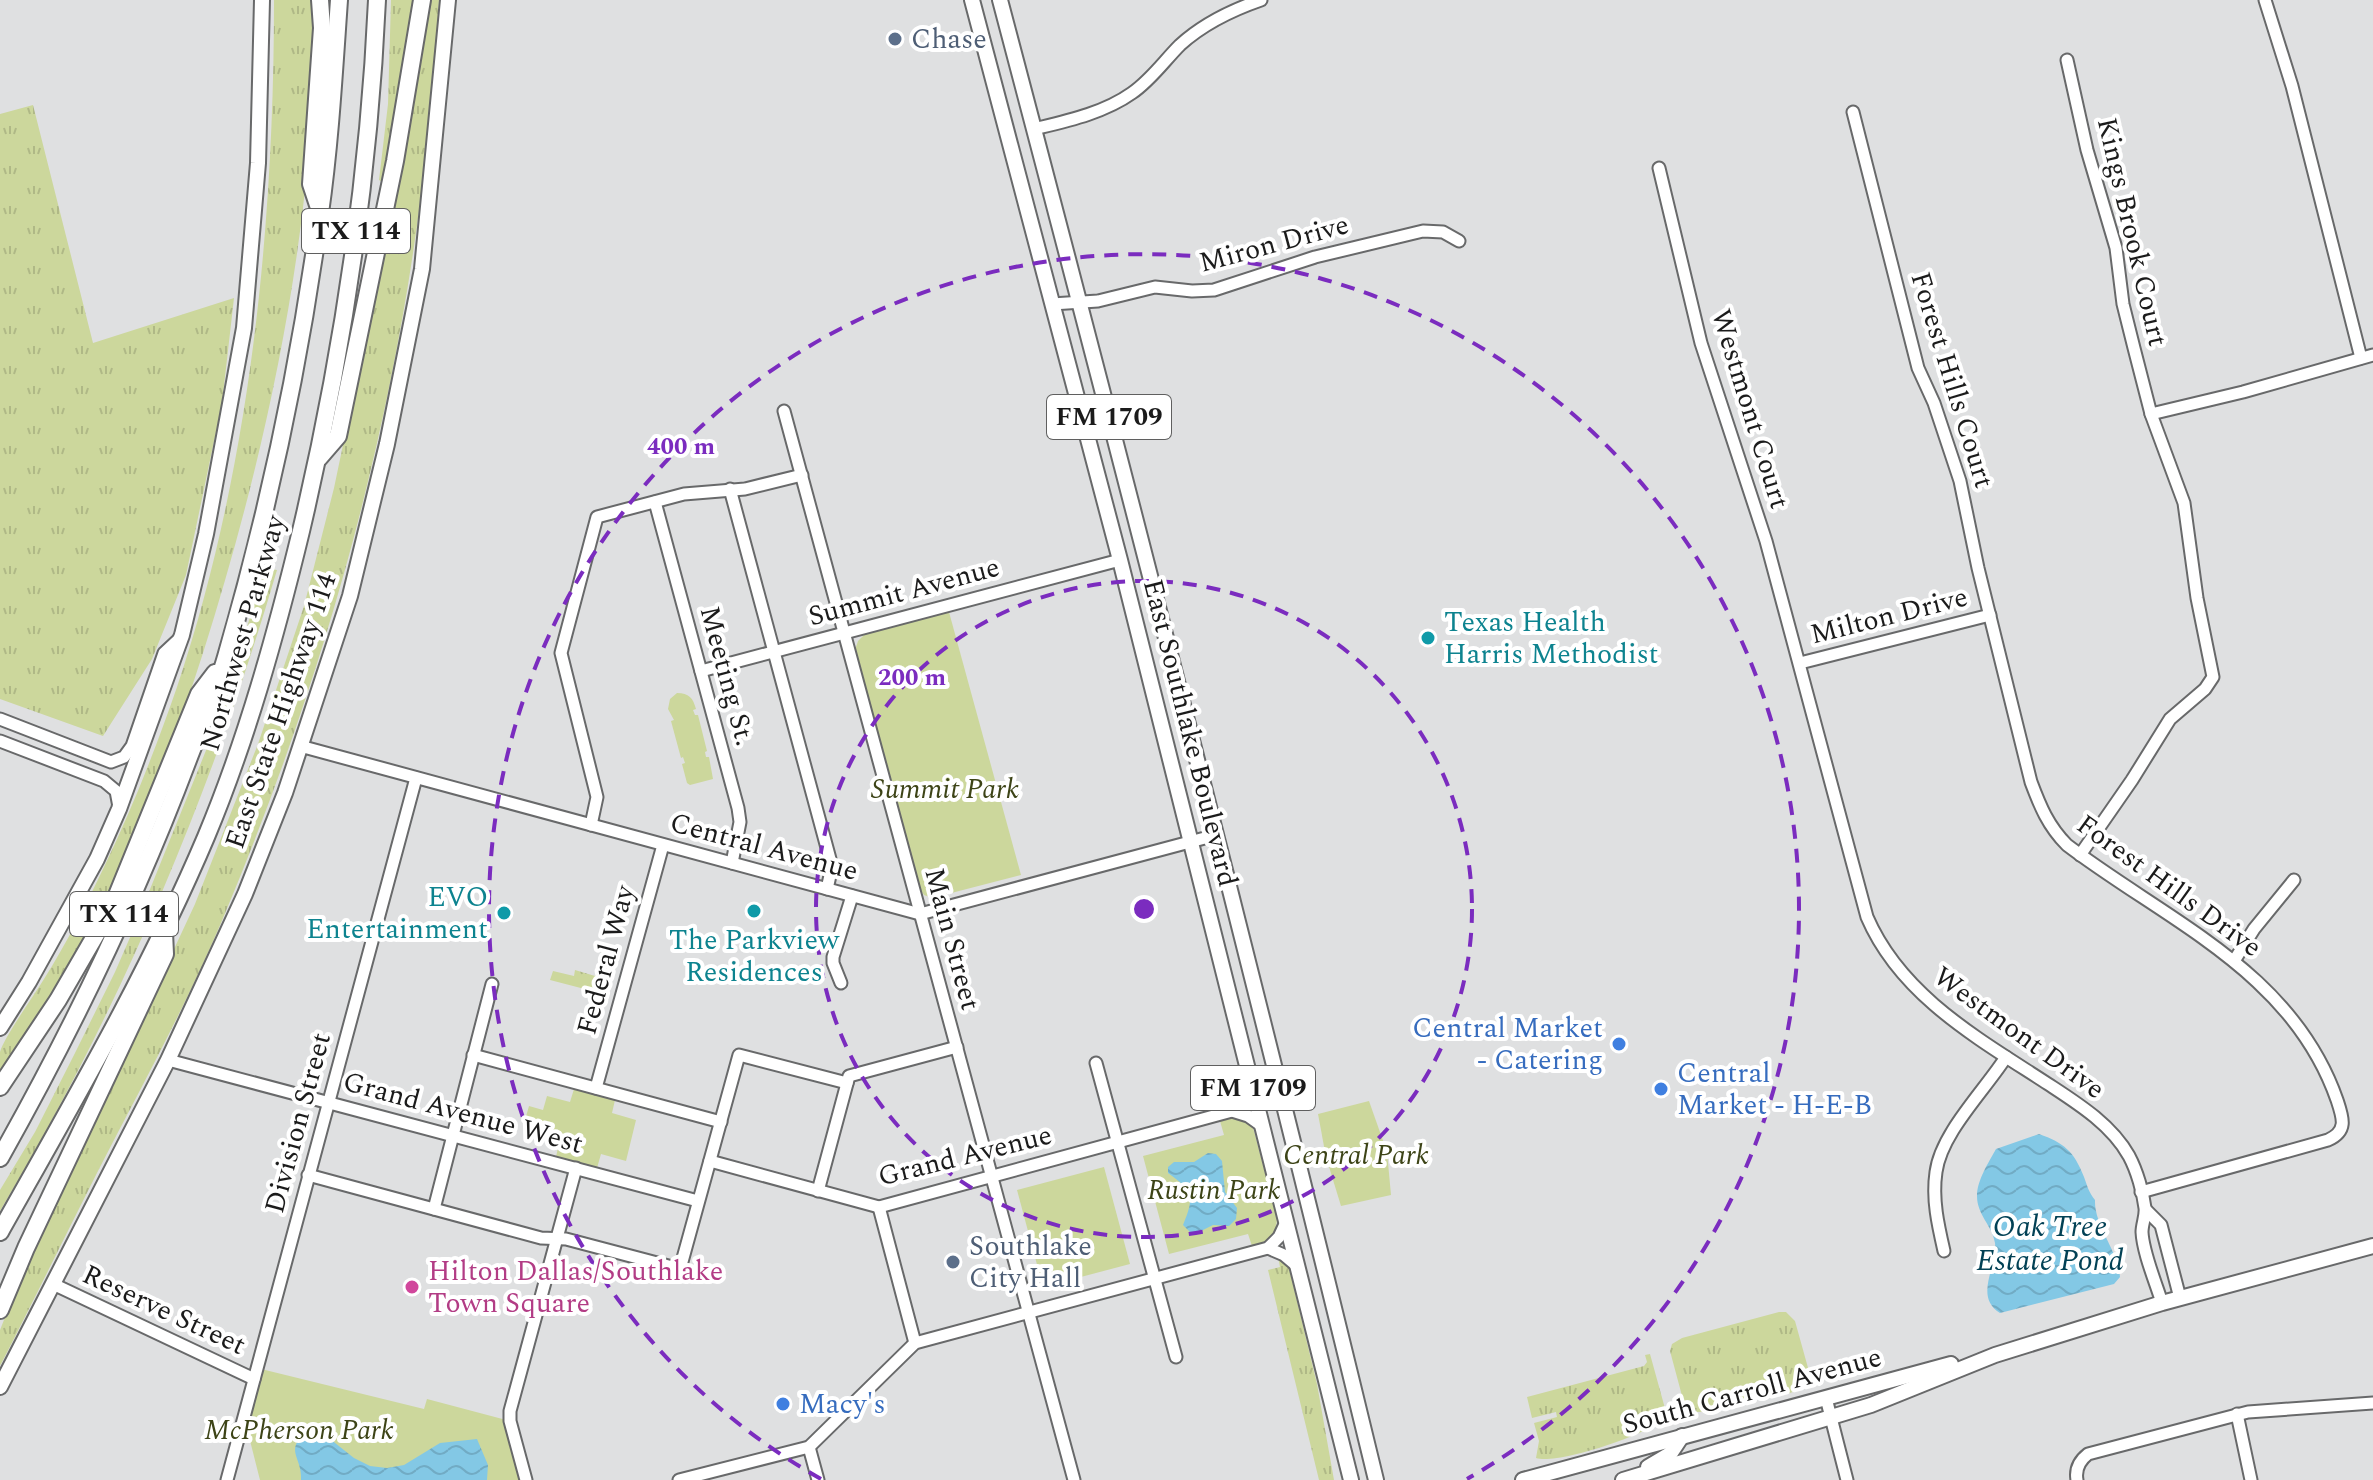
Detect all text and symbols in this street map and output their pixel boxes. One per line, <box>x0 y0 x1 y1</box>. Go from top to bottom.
place label: Chase <box>911 18 987 61</box>
marker: Chase <box>886 30 904 48</box>
street label: Kings Brook Court <box>2085 113 2179 351</box>
street label: Miron Drive <box>1194 203 1354 285</box>
road number: TX 114 <box>302 209 410 253</box>
street label: Forest Hills Court <box>1899 267 2005 494</box>
street label: Westmont Court <box>1699 304 1801 514</box>
road number: FM 1709 <box>1047 395 1171 439</box>
text: 400 m <box>647 429 715 465</box>
street label: Northwest Parkway <box>189 508 298 756</box>
street label: Summit Avenue <box>803 546 1005 638</box>
street label: East State Highway 114 <box>214 567 348 855</box>
street label: East Southlake Boulevard <box>1131 575 1249 891</box>
street label: Milton Drive <box>1806 576 1972 656</box>
street label: Meeting St. <box>688 601 766 751</box>
place label: Texas Health Harris Methodist <box>1444 601 1659 676</box>
marker: Texas Health Harris Methodist <box>1419 629 1437 647</box>
text: 200 m <box>878 660 946 696</box>
park label: Summit Park <box>871 768 1019 811</box>
street label: Central Avenue <box>665 801 863 893</box>
street label: Forest Hills Drive <box>2067 804 2271 968</box>
street label: Main Street <box>912 863 992 1015</box>
place label: EVO Entertainment <box>306 876 488 951</box>
street label: Federal Way <box>565 879 647 1040</box>
road number: TX 114 <box>70 892 178 936</box>
centre of rings <box>1130 895 1158 923</box>
marker: The Parkview Residences <box>745 902 763 920</box>
marker: EVO Entertainment <box>495 904 513 922</box>
place label: The Parkview Residences <box>669 919 840 994</box>
street label: Westmont Drive <box>1924 956 2114 1110</box>
place label: Central Market - Catering <box>1412 1007 1603 1082</box>
street label: Division Street <box>253 1028 343 1218</box>
marker: Central Market - Catering <box>1610 1035 1628 1053</box>
place label: Central Market - H-E-B <box>1677 1052 1872 1127</box>
street label: Grand Avenue West <box>338 1060 588 1166</box>
road number: FM 1709 <box>1191 1066 1315 1110</box>
marker: Central Market - H-E-B <box>1652 1080 1670 1098</box>
street label: Grand Avenue <box>873 1114 1057 1198</box>
park label: Central Park <box>1283 1134 1429 1177</box>
park label: Rustin Park <box>1147 1169 1281 1212</box>
water label: Oak Tree Estate Pond <box>1976 1204 2124 1284</box>
place label: Southlake City Hall <box>969 1225 1092 1300</box>
place label: Hilton Dallas/Southlake Town Square <box>428 1250 723 1325</box>
street label: Reserve Street <box>75 1253 253 1367</box>
marker: Southlake City Hall <box>944 1253 962 1271</box>
marker: Hilton Dallas/Southlake Town Square <box>403 1278 421 1296</box>
street label: South Carroll Avenue <box>1618 1336 1886 1446</box>
place label: Macy's <box>799 1383 886 1426</box>
marker: Macy's <box>774 1395 792 1413</box>
park label: McPherson Park <box>204 1409 394 1452</box>

